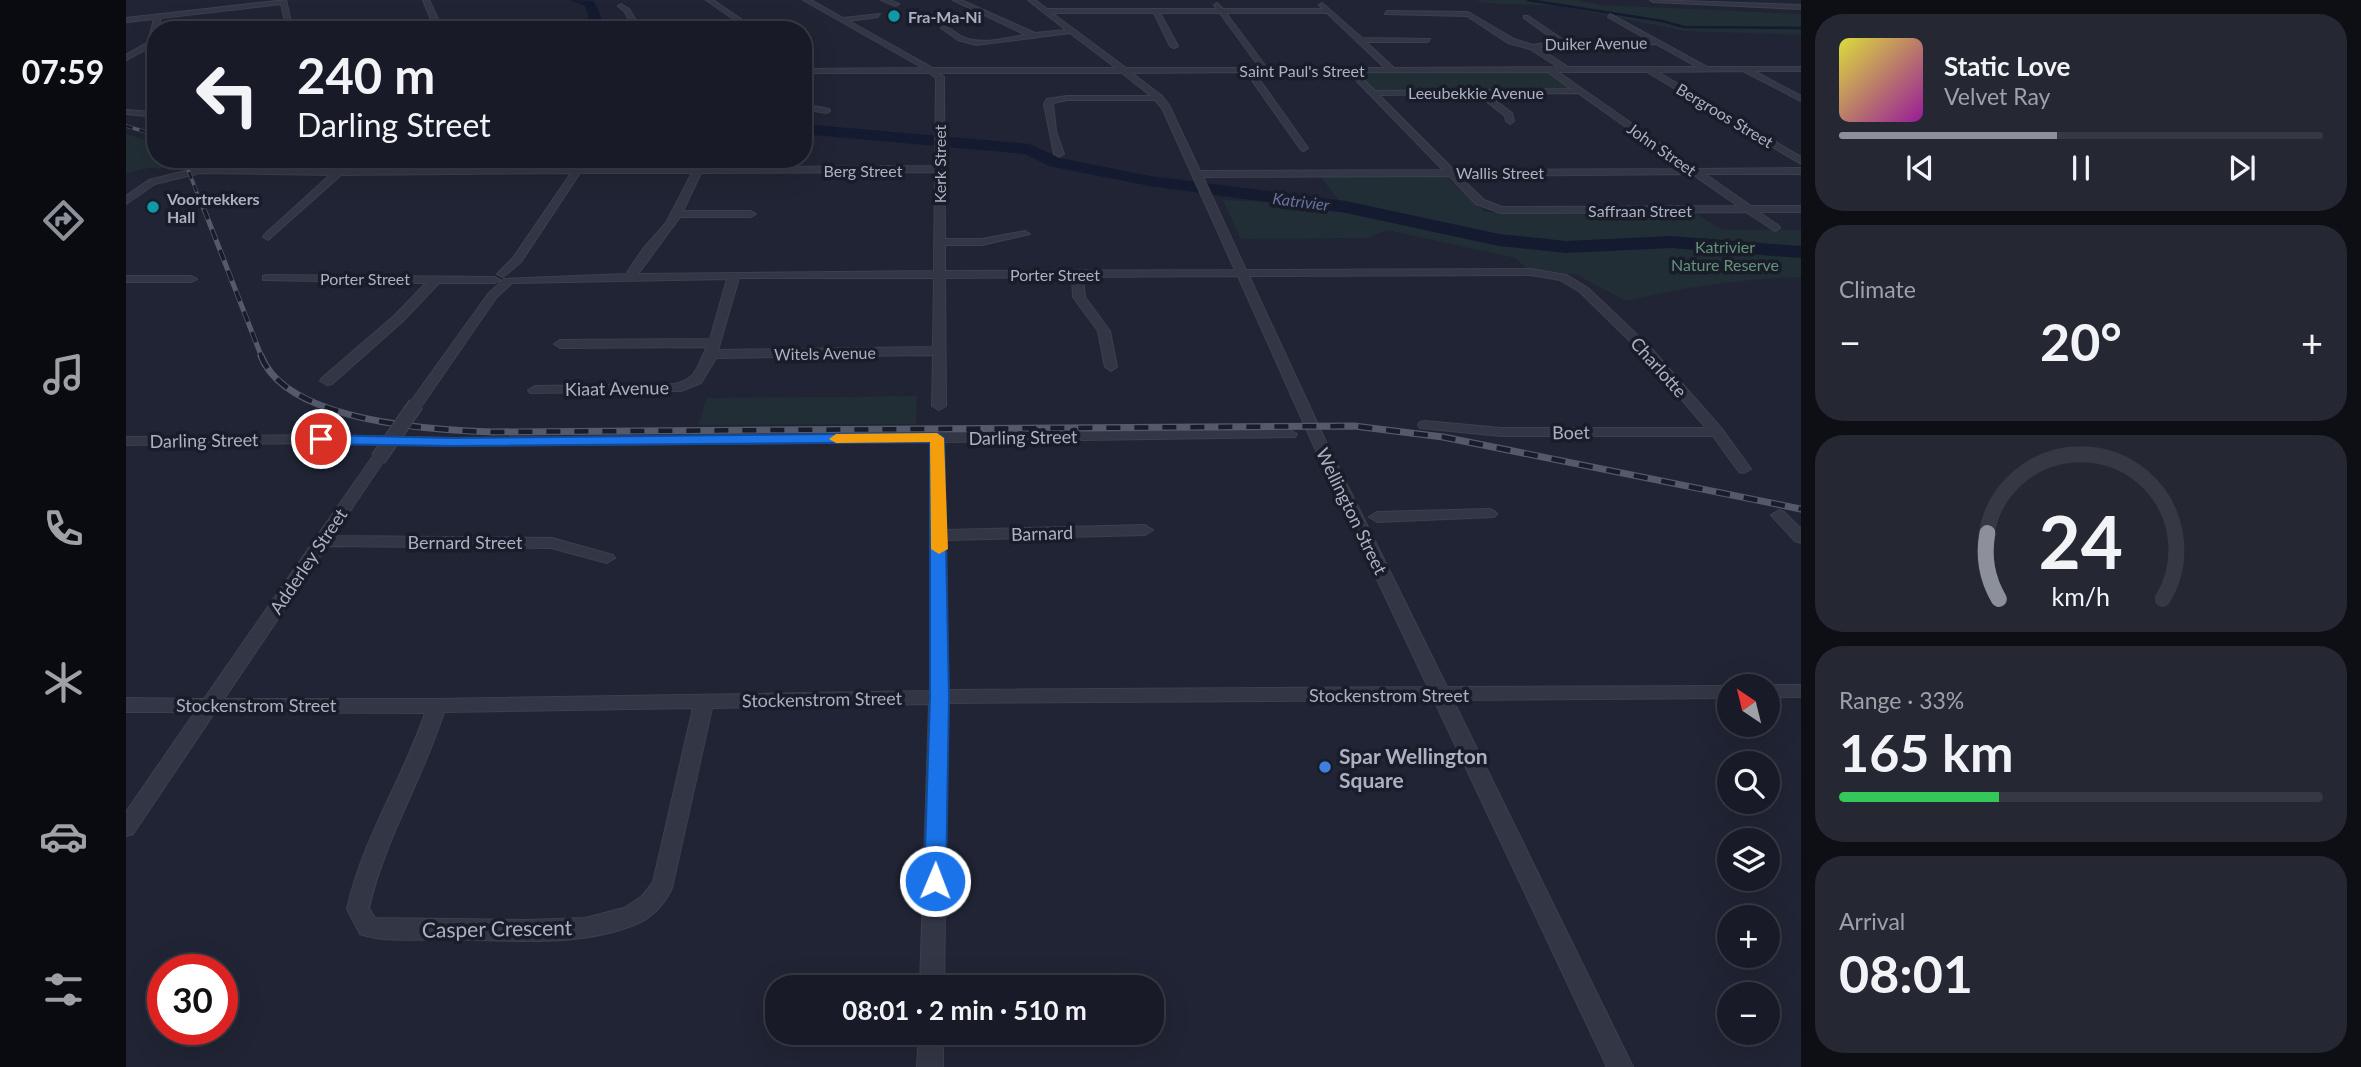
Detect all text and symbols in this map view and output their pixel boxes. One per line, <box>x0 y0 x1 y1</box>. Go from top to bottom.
place label: Fra-Ma-Ni <box>908 7 982 26</box>
marker: Fra-Ma-Ni <box>886 8 902 24</box>
street label: Duiker Avenue <box>1544 33 1648 53</box>
text: 240 m <box>297 46 435 104</box>
icon: left <box>182 49 273 140</box>
text: Static Love <box>1944 50 2071 82</box>
text: 07:59 <box>22 52 104 91</box>
street label: Saint Paul's Street <box>1239 61 1365 80</box>
street label: Bergroos Street <box>1673 79 1777 151</box>
text: Velvet Ray <box>1944 82 2050 110</box>
street label: Leeubekkie Avenue <box>1408 83 1544 102</box>
text: Darling Street <box>297 105 491 144</box>
street label: John Street <box>1624 118 1700 180</box>
street label: Kerk Street <box>930 124 949 203</box>
icon: previous <box>1901 149 1939 187</box>
icon: pause <box>2062 149 2100 187</box>
icon: next <box>2223 149 2261 187</box>
street label: Berg Street <box>824 161 903 180</box>
street label: Wallis Street <box>1456 163 1544 182</box>
water label: Katrivier <box>1272 188 1331 214</box>
place label: Voortrekkers Hall <box>166 189 260 226</box>
icon: directions <box>39 196 88 245</box>
marker: Voortrekkers Hall <box>145 199 161 215</box>
street label: Saffraan Street <box>1588 201 1692 220</box>
park label: Katrivier Nature Reserve <box>1671 237 1779 274</box>
street label: Porter Street <box>1010 265 1100 284</box>
street label: Porter Street <box>320 269 410 288</box>
text: Climate <box>1839 275 1916 303</box>
text: 20° <box>2040 310 2122 372</box>
text: − <box>1839 319 1861 365</box>
text: + <box>2301 319 2323 365</box>
street label: Charlotte <box>1626 332 1692 402</box>
street label: Witels Avenue <box>774 343 876 363</box>
icon: music <box>39 350 88 399</box>
street label: Kiaat Avenue <box>565 376 669 400</box>
pin <box>291 409 351 469</box>
icon: arrive <box>302 420 340 458</box>
street label: Boet <box>1552 421 1591 443</box>
street label: Darling Street <box>968 425 1078 449</box>
street label: Darling Street <box>149 428 259 452</box>
street label: Wellington Street <box>1312 444 1392 578</box>
text: 24 <box>2039 498 2123 586</box>
icon: phone <box>39 504 88 553</box>
street label: Adderley Street <box>265 504 352 618</box>
street label: Barnard <box>1011 521 1073 545</box>
street label: Bernard Street <box>408 531 523 553</box>
text: km/h <box>2052 581 2110 611</box>
icon: climate <box>39 658 88 707</box>
north arrow <box>1717 674 1780 737</box>
map controls <box>1717 674 1780 1045</box>
street label: Stockenstrom Street <box>1309 684 1470 706</box>
text: Range · 33% <box>1839 686 1964 714</box>
street label: Stockenstrom Street <box>742 687 903 711</box>
street label: Stockenstrom Street <box>176 694 337 716</box>
text: 165 km <box>1839 721 2013 783</box>
place label: Spar Wellington Square <box>1339 743 1488 792</box>
button: search <box>1717 751 1780 814</box>
marker: Spar Wellington Square <box>1317 759 1333 775</box>
icon: car <box>39 812 88 861</box>
button: layers <box>1717 828 1780 891</box>
position arrow <box>898 844 972 918</box>
button: + <box>1717 905 1780 968</box>
text: Arrival <box>1839 907 1905 935</box>
street label: Casper Crescent <box>422 914 573 942</box>
text: 08:01 <box>1839 942 1973 1004</box>
speed limit sign: 30 <box>147 954 238 1045</box>
icon: filters <box>39 965 88 1014</box>
button: − <box>1717 982 1780 1045</box>
text: 08:01 · 2 min · 510 m <box>842 994 1087 1026</box>

